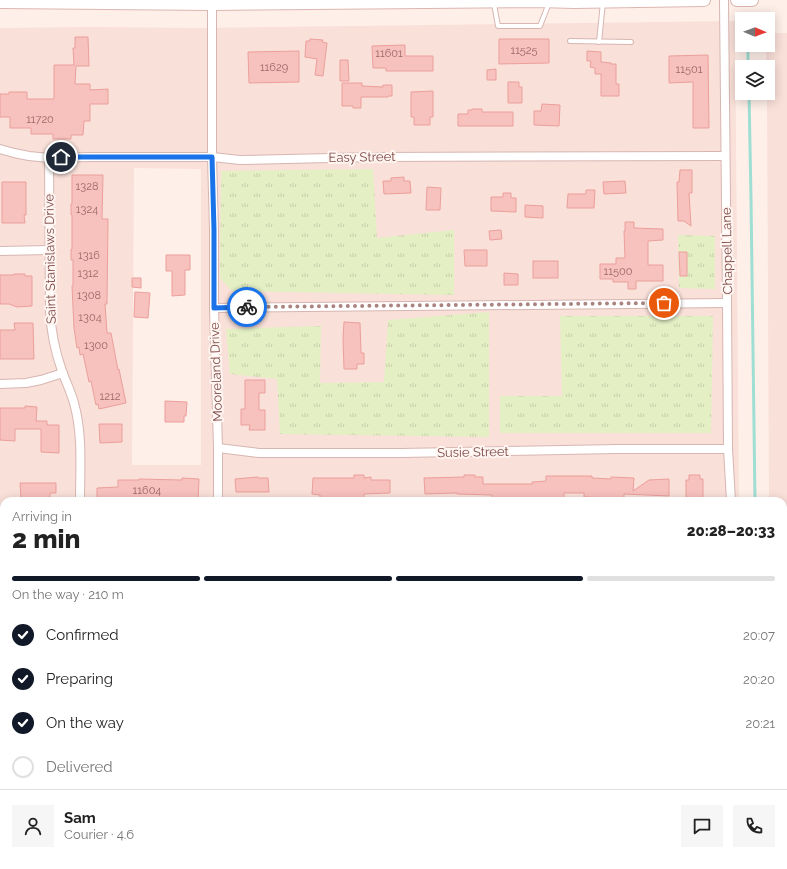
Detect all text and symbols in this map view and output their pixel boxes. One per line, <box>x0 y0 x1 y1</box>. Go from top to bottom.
north arrow <box>735 12 775 52</box>
map controls <box>735 12 775 100</box>
house number: 11525 <box>510 44 538 57</box>
house number: 11601 <box>375 47 403 60</box>
button: layers <box>735 60 775 100</box>
house number: 11629 <box>260 61 288 74</box>
house number: 11501 <box>676 63 703 76</box>
house number: 11720 <box>26 113 54 126</box>
pin <box>44 140 78 174</box>
icon: home <box>50 146 72 168</box>
street label: Easy Street <box>328 149 396 165</box>
house number: 1328 <box>76 180 98 193</box>
street label: Saint Stanislaws Drive <box>41 193 59 324</box>
house number: 1324 <box>76 203 98 216</box>
street label: Chappell Lane <box>719 207 735 295</box>
house number: 1316 <box>78 249 100 262</box>
house number: 11500 <box>604 265 633 278</box>
house number: 1312 <box>77 267 99 280</box>
pin <box>647 286 681 320</box>
courier <box>227 287 267 327</box>
house number: 1308 <box>77 289 101 302</box>
icon: bag <box>653 292 675 314</box>
icon: bike <box>236 296 258 318</box>
house number: 1304 <box>78 311 102 324</box>
street label: Mooreland Drive <box>207 322 225 422</box>
house number: 1300 <box>84 339 108 352</box>
house number: 1212 <box>100 390 121 403</box>
street label: Susie Street <box>437 444 510 460</box>
house number: 11604 <box>133 484 161 497</box>
text: Arriving in <box>12 509 72 524</box>
text: 20:28–20:33 <box>687 522 775 540</box>
text: 2 min <box>12 524 80 554</box>
text: On the way · 210 m <box>12 587 124 602</box>
icon: check <box>12 624 34 646</box>
text: Confirmed <box>46 626 119 644</box>
text: 20:07 <box>743 628 775 643</box>
icon: check <box>12 668 34 690</box>
text: Preparing <box>46 670 113 688</box>
text: 20:20 <box>743 672 775 687</box>
icon: check <box>12 712 34 734</box>
text: On the way <box>46 714 124 732</box>
text: 20:21 <box>745 716 775 731</box>
text: Delivered <box>46 758 113 776</box>
button: person <box>12 805 54 847</box>
button: chat <box>681 805 723 847</box>
button: phone <box>733 805 775 847</box>
text: Sam <box>64 809 96 827</box>
text: Courier · 4.6 <box>64 827 134 842</box>

